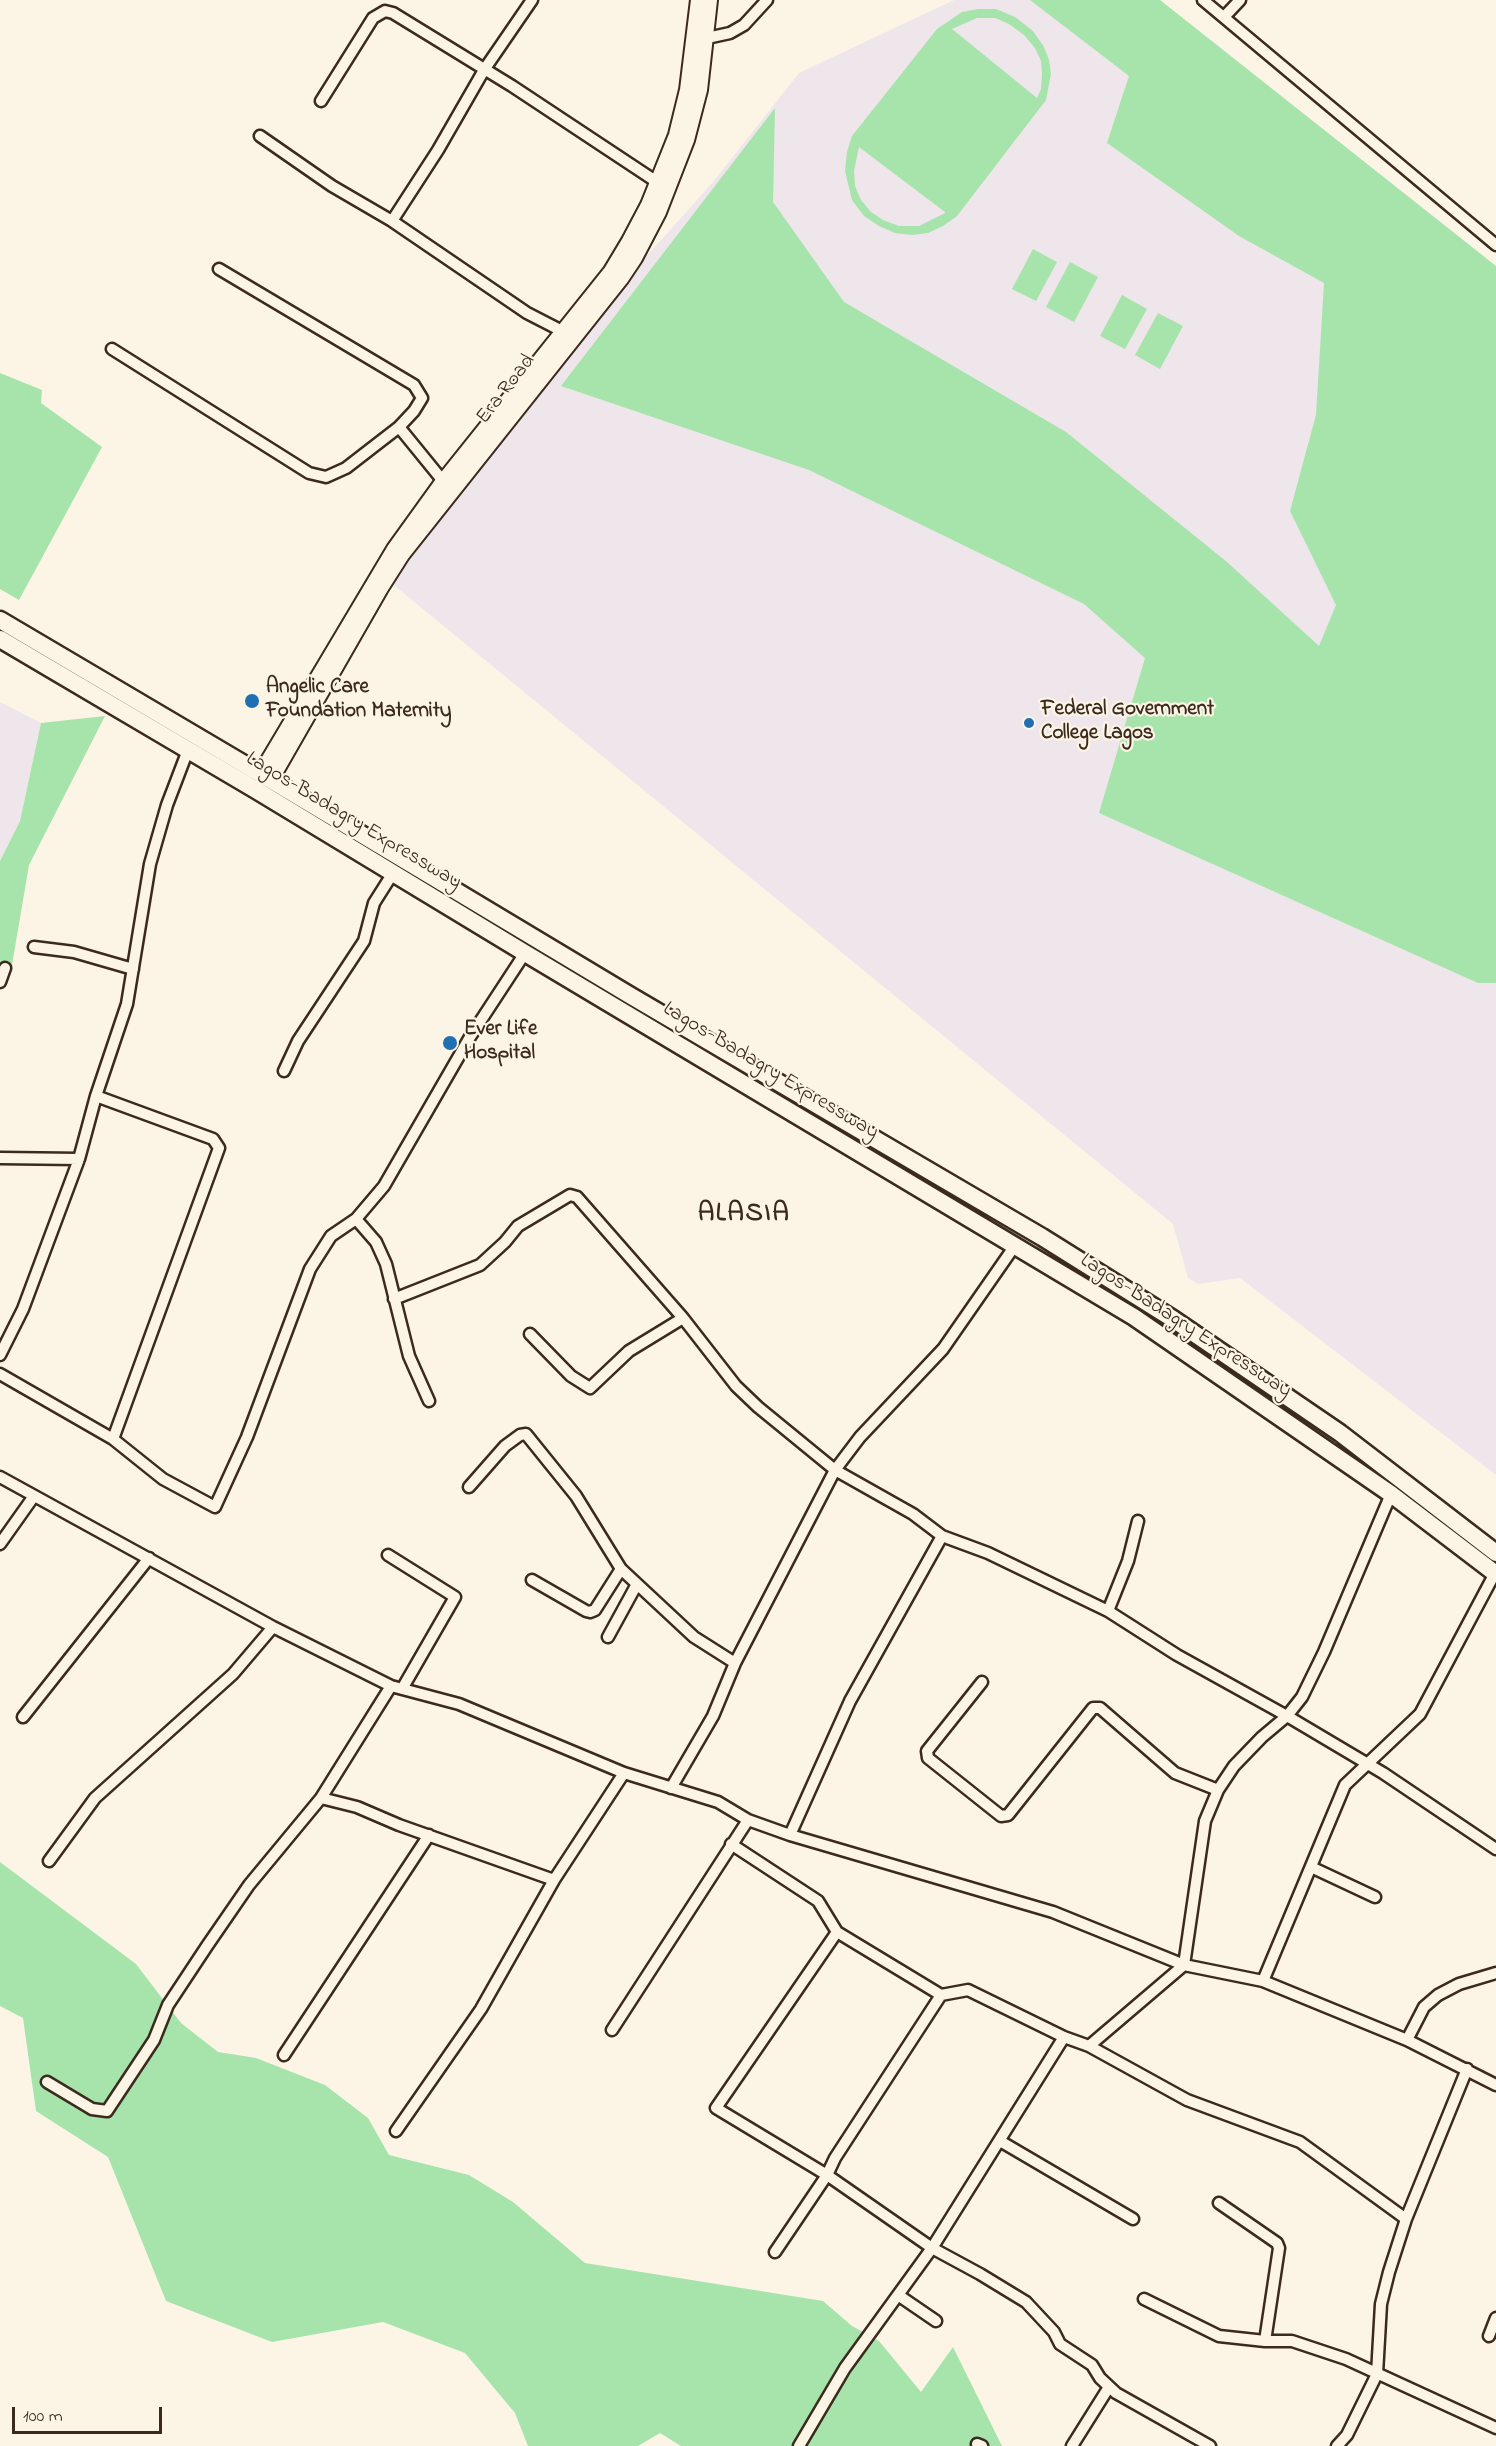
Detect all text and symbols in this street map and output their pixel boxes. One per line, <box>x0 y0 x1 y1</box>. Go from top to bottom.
street label: Era Road <box>472 350 542 430</box>
place label: Angelic Care Foundation Maternity <box>266 676 451 726</box>
marker: Angelic Care Foundation Maternity <box>243 692 261 710</box>
place label: Federal Government College Lagos <box>1041 698 1214 748</box>
marker: Federal Government College Lagos <box>1022 716 1036 730</box>
street label: Lagos-Badagry Expressway <box>241 748 465 896</box>
street label: Lagos-Badagry Expressway <box>658 998 882 1146</box>
place label: Ever Life Hospital <box>464 1018 537 1068</box>
marker: Ever Life Hospital <box>441 1034 459 1052</box>
district label: ALASIA <box>698 1200 790 1232</box>
street label: Lagos-Badagry Expressway <box>1074 1249 1296 1405</box>
scale bar <box>15 2395 165 2433</box>
text: 100 m <box>23 2404 63 2430</box>

